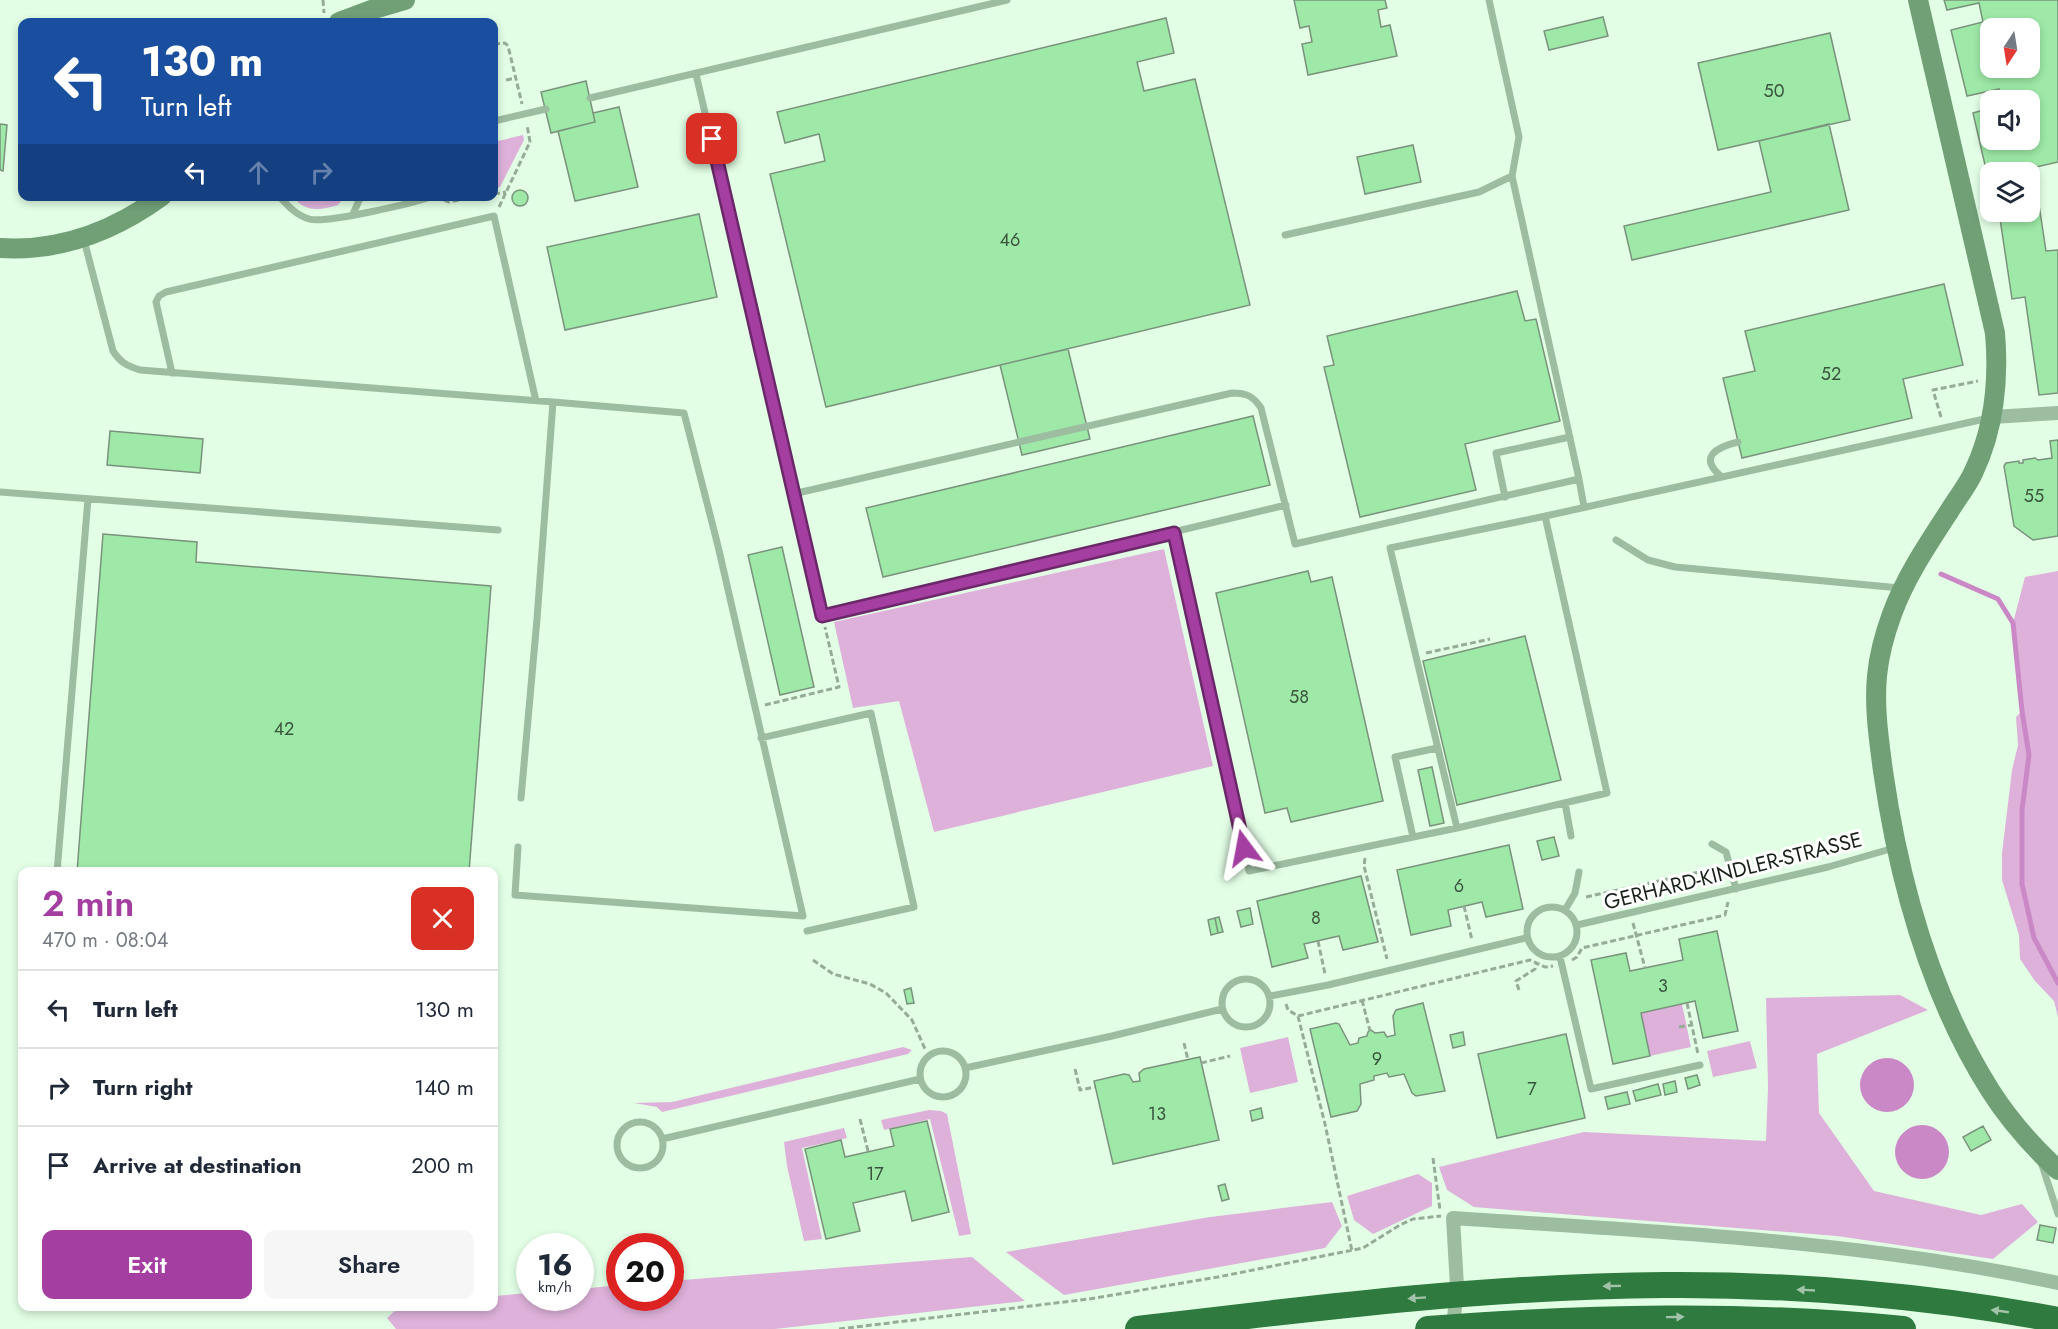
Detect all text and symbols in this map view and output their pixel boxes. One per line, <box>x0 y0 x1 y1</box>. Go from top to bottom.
north arrow <box>1980 18 2040 78</box>
map controls <box>1980 18 2040 222</box>
text: 130 m <box>141 31 263 92</box>
icon: left <box>42 42 120 120</box>
house number: 50 <box>1764 78 1785 104</box>
text: Turn left <box>141 87 231 126</box>
button: sound <box>1980 90 2040 150</box>
pin <box>686 113 737 164</box>
icon: arrive <box>695 122 728 155</box>
icon: left <box>179 156 212 189</box>
icon: ahead <box>242 156 275 189</box>
icon: right <box>305 156 338 189</box>
button: layers <box>1980 162 2040 222</box>
house number: 46 <box>1000 227 1020 253</box>
house number: 52 <box>1821 361 1841 387</box>
house number: 55 <box>2024 483 2044 509</box>
house number: 58 <box>1289 684 1309 710</box>
house number: 42 <box>274 716 294 742</box>
position arrow <box>1212 816 1276 880</box>
street label: GERHARD-KINDLER-STRASSE <box>1601 824 1865 918</box>
house number: 6 <box>1454 873 1464 899</box>
text: 2 min <box>42 877 134 929</box>
button: close <box>411 887 474 950</box>
house number: 8 <box>1311 905 1321 931</box>
text: 470 m · 08:04 <box>42 926 168 955</box>
house number: 3 <box>1658 973 1668 999</box>
icon: left <box>42 993 75 1026</box>
text: Turn left <box>93 993 178 1025</box>
text: 130 m <box>415 993 474 1025</box>
house number: 9 <box>1372 1046 1382 1072</box>
icon: right <box>42 1071 75 1104</box>
text: Turn right <box>93 1071 193 1103</box>
text: 140 m <box>414 1071 474 1103</box>
house number: 7 <box>1527 1076 1537 1102</box>
house number: 13 <box>1148 1101 1166 1127</box>
icon: arrive <box>42 1149 75 1182</box>
text: Arrive at destination <box>93 1149 302 1181</box>
text: 200 m <box>411 1149 474 1181</box>
house number: 17 <box>866 1161 884 1187</box>
button: Exit <box>42 1230 252 1299</box>
button: Share <box>264 1230 474 1299</box>
speed limit sign: 20 <box>606 1233 684 1311</box>
text: 16 <box>537 1243 573 1286</box>
text: km/h <box>538 1276 572 1298</box>
one-way arrow <box>1602 1282 1621 1291</box>
one-way arrow <box>1797 1286 1816 1295</box>
one-way arrow <box>1407 1294 1426 1303</box>
one-way arrow <box>1991 1306 2010 1315</box>
one-way arrow <box>1666 1313 1685 1322</box>

